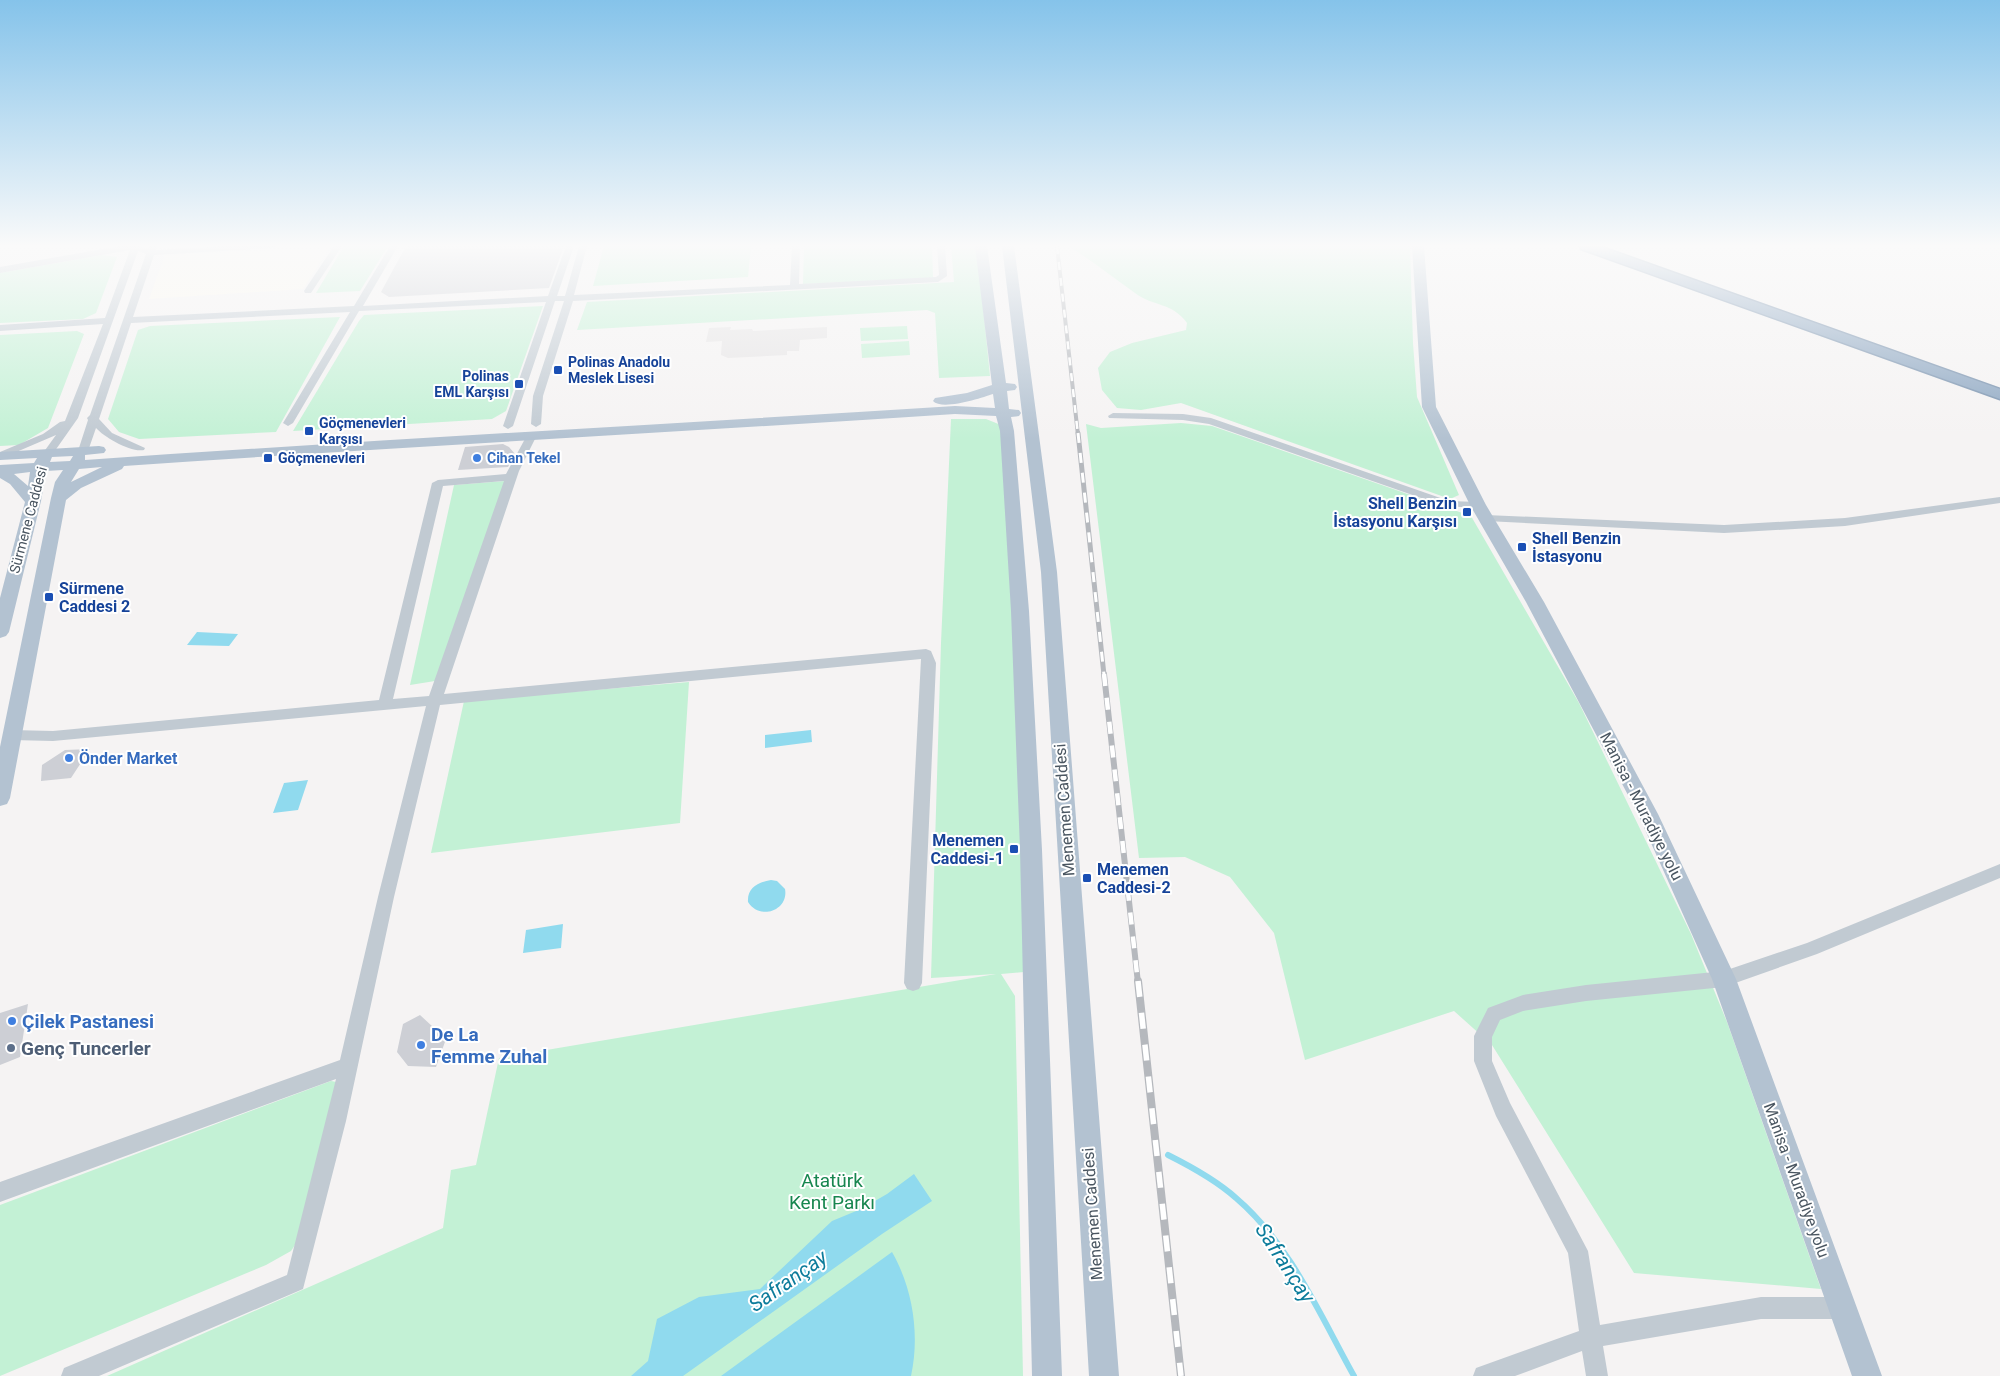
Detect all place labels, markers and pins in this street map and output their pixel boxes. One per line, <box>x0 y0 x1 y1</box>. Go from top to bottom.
place label: Polinas Anadolu Meslek Lisesi <box>568 354 670 386</box>
marker: Polinas Anadolu Meslek Lisesi <box>552 364 564 376</box>
place label: Polinas EML Karşısı <box>434 368 509 400</box>
marker: Polinas EML Karşısı <box>513 378 525 390</box>
place label: Göçmenevleri Karşısı <box>319 415 406 447</box>
marker: Göçmenevleri Karşısı <box>303 425 315 437</box>
place label: Göçmenevleri <box>278 450 365 466</box>
place label: Cihan Tekel <box>487 450 560 466</box>
marker: Göçmenevleri <box>262 452 274 464</box>
marker: Cihan Tekel <box>471 452 483 464</box>
place label: Shell Benzin İstasyonu Karşısı <box>1333 494 1457 531</box>
marker: Shell Benzin İstasyonu Karşısı <box>1461 506 1473 518</box>
place label: Shell Benzin İstasyonu <box>1532 529 1621 566</box>
marker: Shell Benzin İstasyonu <box>1516 541 1528 553</box>
place label: Sürmene Caddesi 2 <box>59 579 130 616</box>
marker: Sürmene Caddesi 2 <box>43 591 55 603</box>
place label: Önder Market <box>79 749 178 768</box>
marker: Önder Market <box>63 752 75 764</box>
place label: Menemen Caddesi-1 <box>930 831 1004 868</box>
marker: Menemen Caddesi-1 <box>1008 843 1020 855</box>
place label: Menemen Caddesi-2 <box>1097 860 1171 897</box>
marker: Menemen Caddesi-2 <box>1081 872 1093 884</box>
place label: Çilek Pastanesi <box>22 1010 154 1033</box>
marker: Çilek Pastanesi <box>6 1015 18 1027</box>
place label: De La Femme Zuhal <box>431 1023 547 1068</box>
place label: Genç Tuncerler <box>21 1037 151 1060</box>
marker: De La Femme Zuhal <box>415 1039 427 1051</box>
marker: Genç Tuncerler <box>5 1042 17 1054</box>

